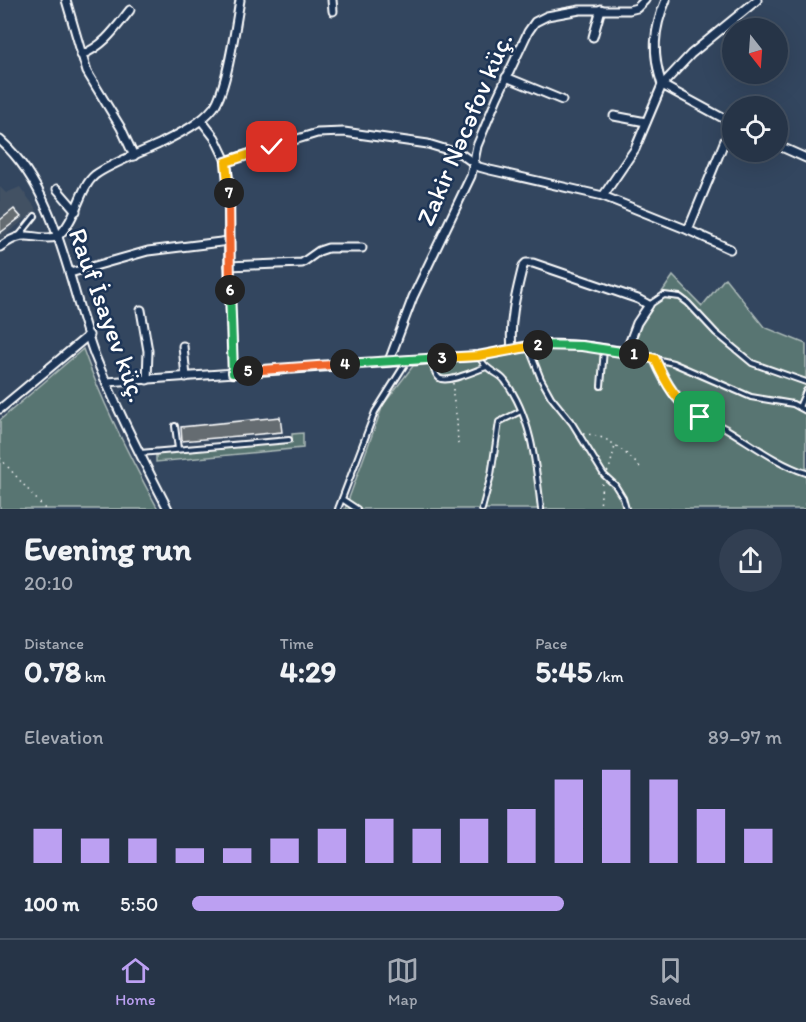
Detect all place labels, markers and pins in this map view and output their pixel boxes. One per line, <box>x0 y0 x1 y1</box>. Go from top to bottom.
pin <box>246 121 297 172</box>
pin: 7 <box>214 178 244 208</box>
pin: 6 <box>215 275 245 305</box>
pin: 2 <box>523 330 553 360</box>
pin: 1 <box>619 339 649 369</box>
pin: 3 <box>427 343 457 373</box>
pin: 4 <box>330 349 360 379</box>
pin: 5 <box>233 356 263 386</box>
pin <box>674 391 725 442</box>

